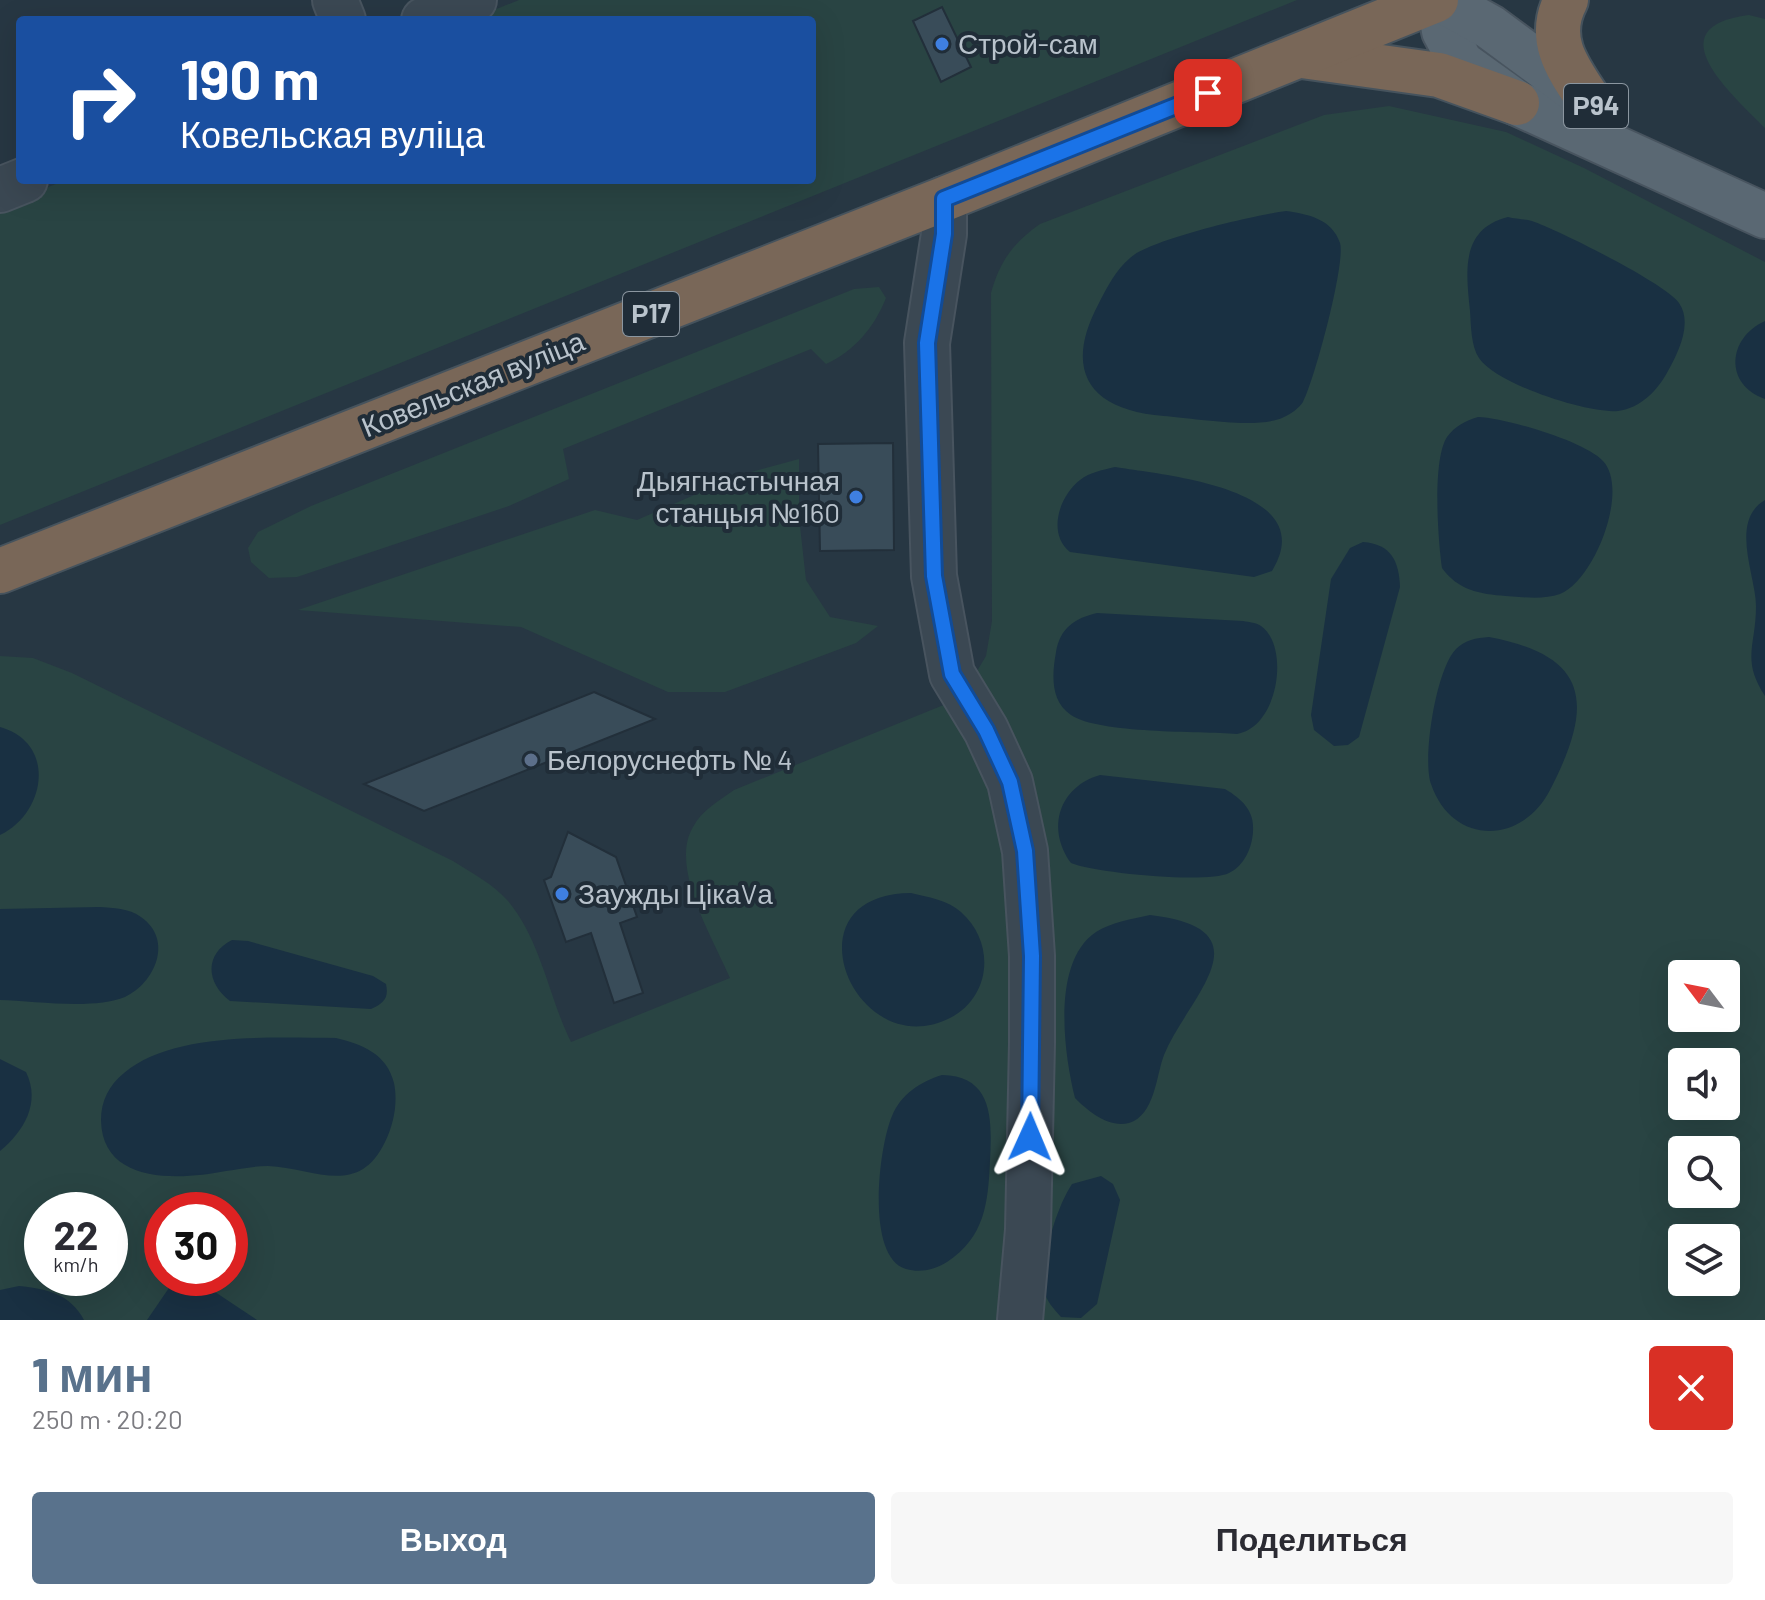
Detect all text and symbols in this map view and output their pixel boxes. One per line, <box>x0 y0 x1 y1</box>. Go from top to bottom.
place label: Строй-сам <box>958 26 1098 60</box>
marker: Строй-сам <box>933 35 951 53</box>
text: 190 m <box>180 44 319 111</box>
icon: right <box>48 48 152 152</box>
pin <box>1174 59 1242 127</box>
icon: arrive <box>1186 71 1230 115</box>
road number: Р94 <box>1564 84 1628 128</box>
text: Ковельская вуліца <box>180 112 485 155</box>
road number: Р17 <box>623 292 679 336</box>
street label: Ковельская вуліца <box>356 323 589 443</box>
place label: Дыягнастычная станцыя №160 <box>637 463 840 529</box>
marker: Дыягнастычная станцыя №160 <box>847 488 865 506</box>
place label: Белоруснефть № 4 <box>547 742 793 776</box>
marker: Белоруснефть № 4 <box>522 751 540 769</box>
place label: Заужды ЦікаVа <box>578 876 773 910</box>
marker: Заужды ЦікаVа <box>553 885 571 903</box>
north arrow <box>1668 960 1740 1032</box>
map controls <box>1668 960 1740 1296</box>
button: sound <box>1668 1048 1740 1120</box>
position arrow <box>988 1095 1072 1179</box>
button: search <box>1668 1136 1740 1208</box>
speed limit sign: 30 <box>144 1192 248 1296</box>
text: 22 <box>54 1210 98 1258</box>
button: layers <box>1668 1224 1740 1296</box>
text: km/h <box>53 1252 99 1276</box>
text: 1 мин <box>32 1344 153 1402</box>
button: close <box>1649 1346 1733 1430</box>
text: 250 m · 20:20 <box>32 1403 183 1434</box>
button: Выход <box>32 1492 875 1584</box>
button: Поделиться <box>891 1492 1733 1584</box>

